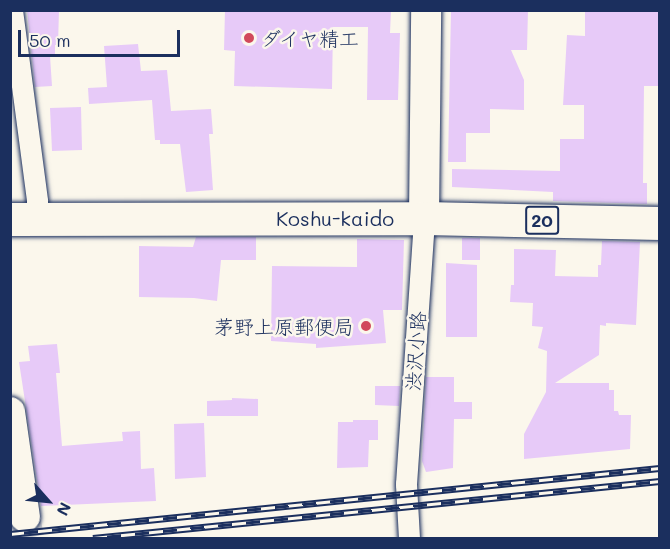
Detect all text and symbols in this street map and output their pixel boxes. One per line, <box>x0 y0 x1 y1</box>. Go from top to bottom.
scale bar <box>21 18 183 56</box>
place label: ダイヤ精工 <box>261 26 361 50</box>
text: 50 m <box>29 28 71 52</box>
marker: ダイヤ精工 <box>242 31 256 45</box>
road number: 20 <box>524 205 560 235</box>
street label: Koshu-kaido <box>276 206 394 230</box>
street label: 渋沢小路 <box>400 310 430 392</box>
place label: 茅野上原郵便局 <box>214 314 354 338</box>
marker: 茅野上原郵便局 <box>359 319 373 333</box>
north arrow <box>18 471 78 531</box>
text: N <box>52 499 77 520</box>

